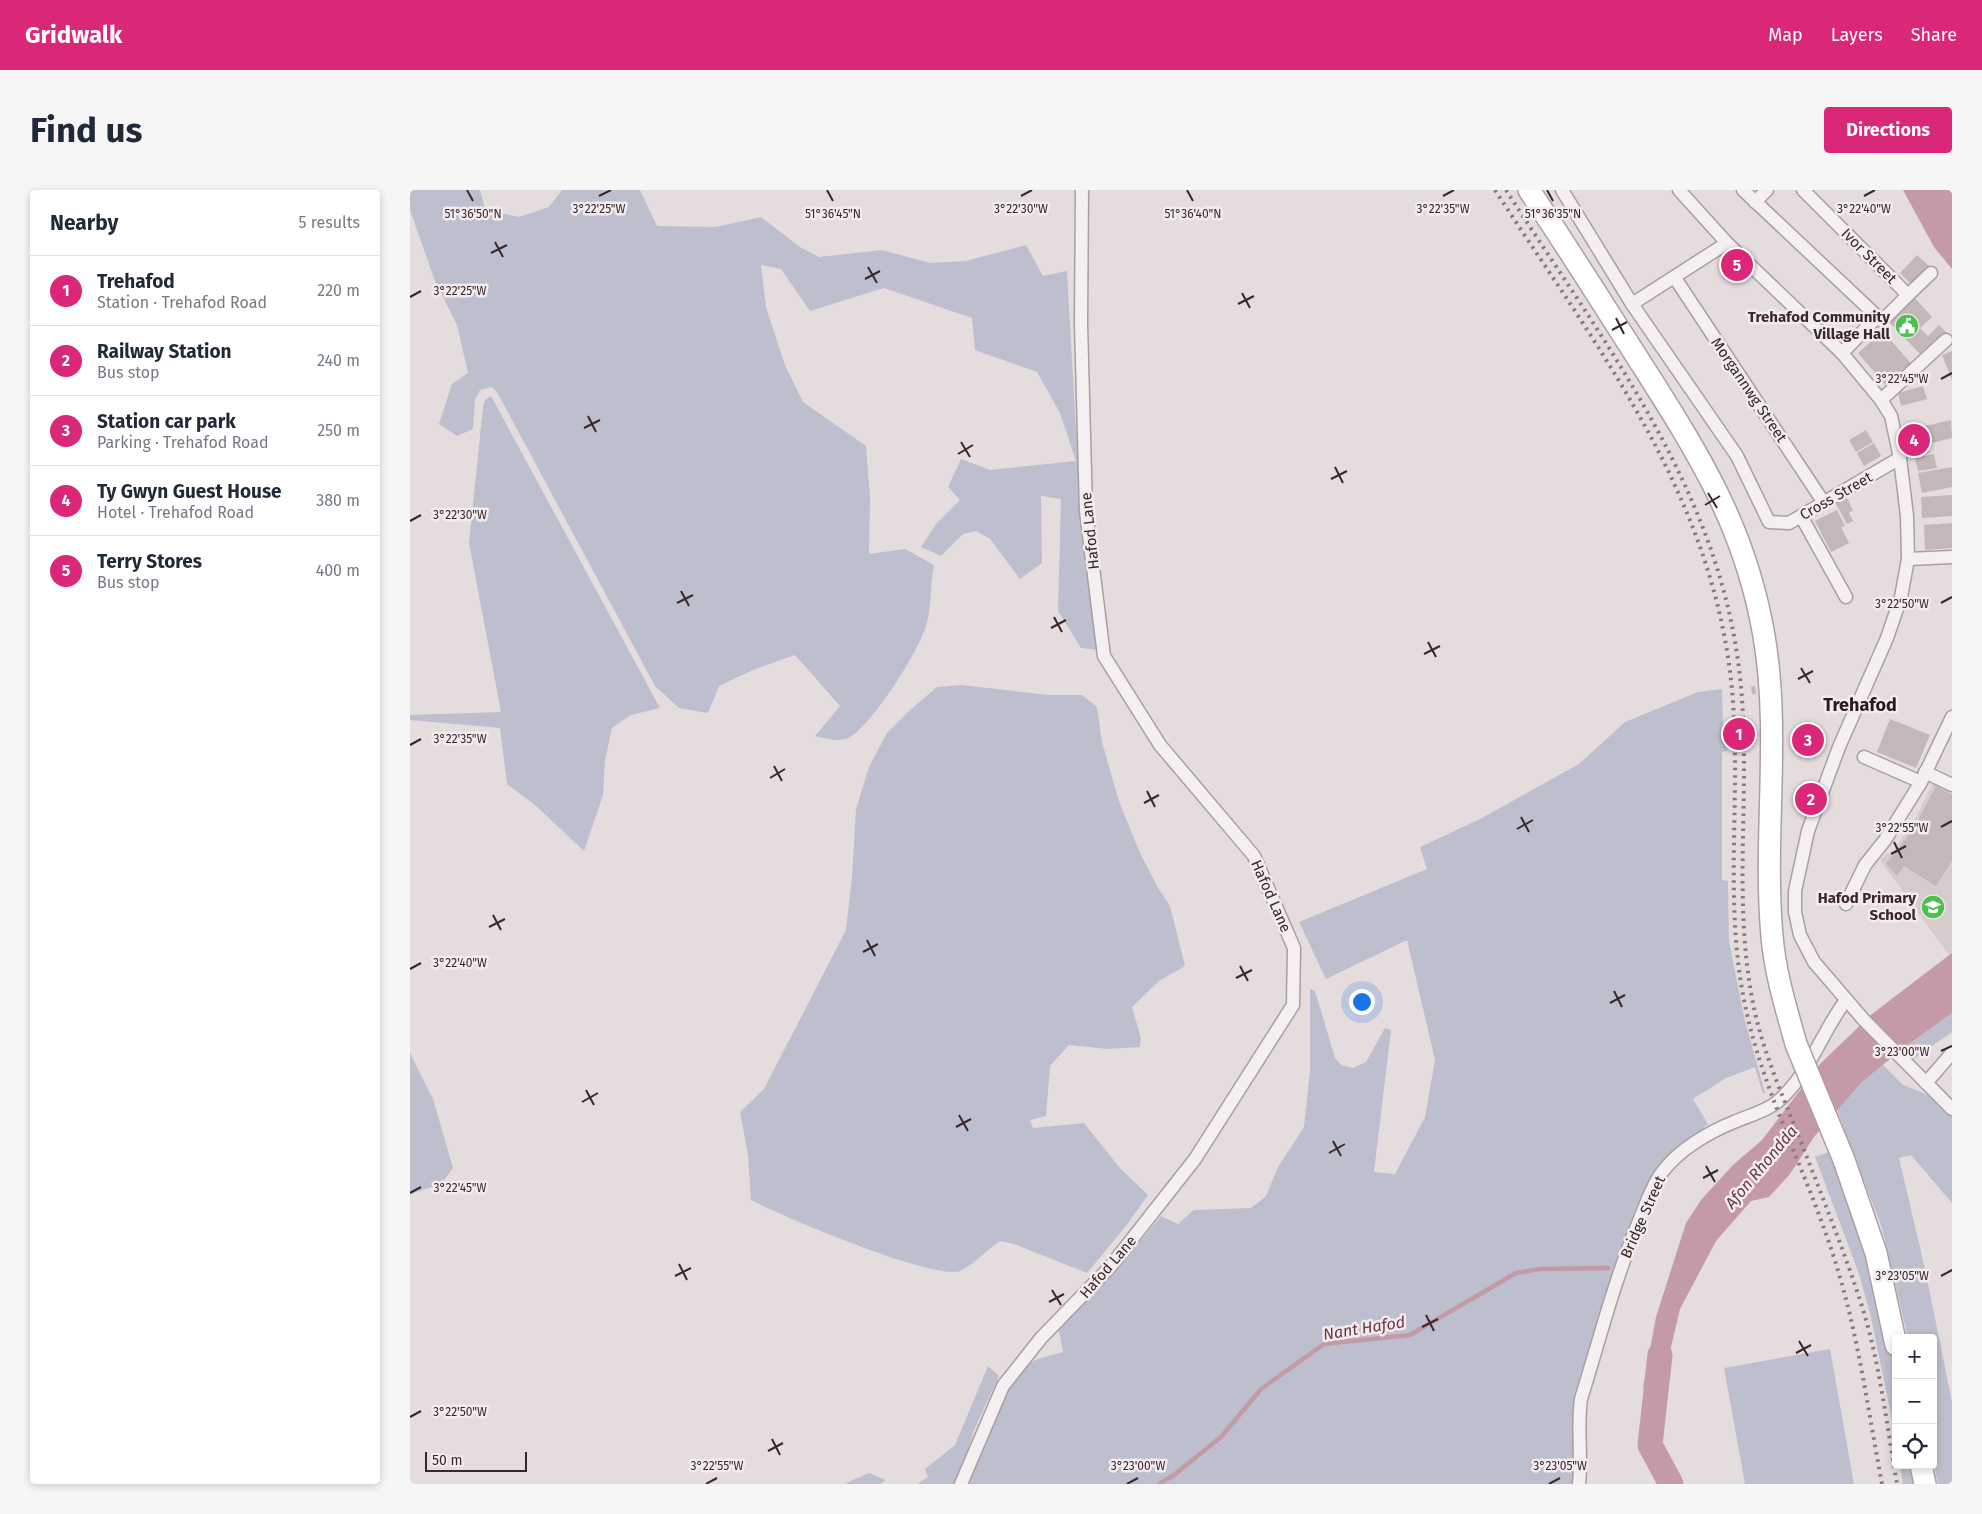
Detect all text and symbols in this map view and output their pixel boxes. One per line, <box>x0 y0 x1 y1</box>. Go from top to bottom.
text: Gridwalk <box>25 21 122 49</box>
text: Map <box>1768 24 1803 46</box>
text: Layers <box>1831 24 1883 46</box>
text: Share <box>1911 24 1957 46</box>
button: Directions <box>1824 107 1952 153</box>
text: Find us <box>30 109 142 151</box>
text: 3°22'25"W <box>572 202 626 216</box>
text: 3°22'30"W <box>994 202 1048 216</box>
text: 3°22'35"W <box>1416 202 1470 216</box>
text: 3°22'40"W <box>1837 202 1891 216</box>
text: 51°36'50"N <box>444 207 502 221</box>
text: 51°36'45"N <box>805 207 861 221</box>
text: 51°36'40"N <box>1164 207 1222 221</box>
text: 51°36'35"N <box>1525 207 1581 221</box>
text: Nearby <box>50 210 118 236</box>
text: 5 results <box>299 213 360 232</box>
street label: Ivor Street <box>1838 225 1901 288</box>
pin: 5 <box>1721 246 1753 284</box>
text: Trehafod <box>97 270 175 293</box>
text: 1 <box>62 281 70 300</box>
text: 220 m <box>317 281 360 300</box>
text: 3°22'25"W <box>433 284 487 298</box>
text: Station · Trehafod Road <box>97 293 267 312</box>
place label: Trehafod Community Village Hall <box>1748 308 1891 343</box>
public building icon: Trehafod Community Village Hall <box>1894 313 1920 339</box>
street label: Morgannwg Street <box>1707 334 1791 446</box>
text: Railway Station <box>97 340 232 363</box>
text: 2 <box>62 351 70 370</box>
text: 240 m <box>317 351 360 370</box>
text: Bus stop <box>97 363 160 382</box>
text: 3°22'45"W <box>1876 372 1929 386</box>
text: Station car park <box>97 410 236 433</box>
text: 3 <box>62 421 70 440</box>
text: 250 m <box>317 421 360 440</box>
pin: 4 <box>1898 421 1930 459</box>
text: Parking · Trehafod Road <box>97 433 269 452</box>
street label: Cross Street <box>1797 468 1876 524</box>
text: Ty Gwyn Guest House <box>97 480 282 503</box>
text: 4 <box>61 491 71 510</box>
text: 380 m <box>316 491 360 510</box>
street label: Hafod Lane <box>1077 492 1103 570</box>
text: Hotel · Trehafod Road <box>97 503 254 522</box>
text: 3°22'30"W <box>433 508 487 522</box>
text: Terry Stores <box>97 550 202 573</box>
text: 5 <box>62 561 70 580</box>
text: 400 m <box>316 561 360 580</box>
text: Bus stop <box>97 573 160 592</box>
text: 3°22'50"W <box>1875 597 1929 611</box>
district label: Trehafod <box>1823 694 1897 716</box>
pin: 1 <box>1723 715 1755 753</box>
pin: 3 <box>1792 721 1824 759</box>
text: 3°22'35"W <box>433 732 487 746</box>
pin: 2 <box>1795 780 1827 818</box>
text: 3°22'55"W <box>1875 821 1929 835</box>
street label: Hafod Lane <box>1247 857 1295 935</box>
place label: Hafod Primary School <box>1818 889 1917 924</box>
school or university icon: Hafod Primary School <box>1920 894 1946 920</box>
text: 3°22'40"W <box>433 956 487 970</box>
your location <box>1349 989 1375 1015</box>
text: 3°23'00"W <box>1875 1045 1929 1059</box>
water label: Afon Rhondda <box>1720 1122 1801 1213</box>
street label: Bridge Street <box>1617 1172 1669 1261</box>
text: 3°22'45"W <box>434 1181 487 1195</box>
street label: Hafod Lane <box>1076 1232 1140 1302</box>
text: 3°23'05"W <box>1875 1269 1929 1283</box>
water label: Nant Hafod <box>1322 1312 1406 1344</box>
map controls <box>1892 1334 1937 1469</box>
button: + <box>1892 1334 1937 1379</box>
button: − <box>1892 1379 1937 1424</box>
text: 3°22'50"W <box>433 1405 487 1419</box>
button: locate <box>1892 1424 1937 1469</box>
scale bar <box>425 1449 528 1472</box>
text: 50 m <box>432 1452 463 1469</box>
text: 3°22'55"W <box>690 1459 744 1473</box>
text: 3°23'00"W <box>1111 1459 1165 1473</box>
text: 3°23'05"W <box>1533 1459 1587 1473</box>

